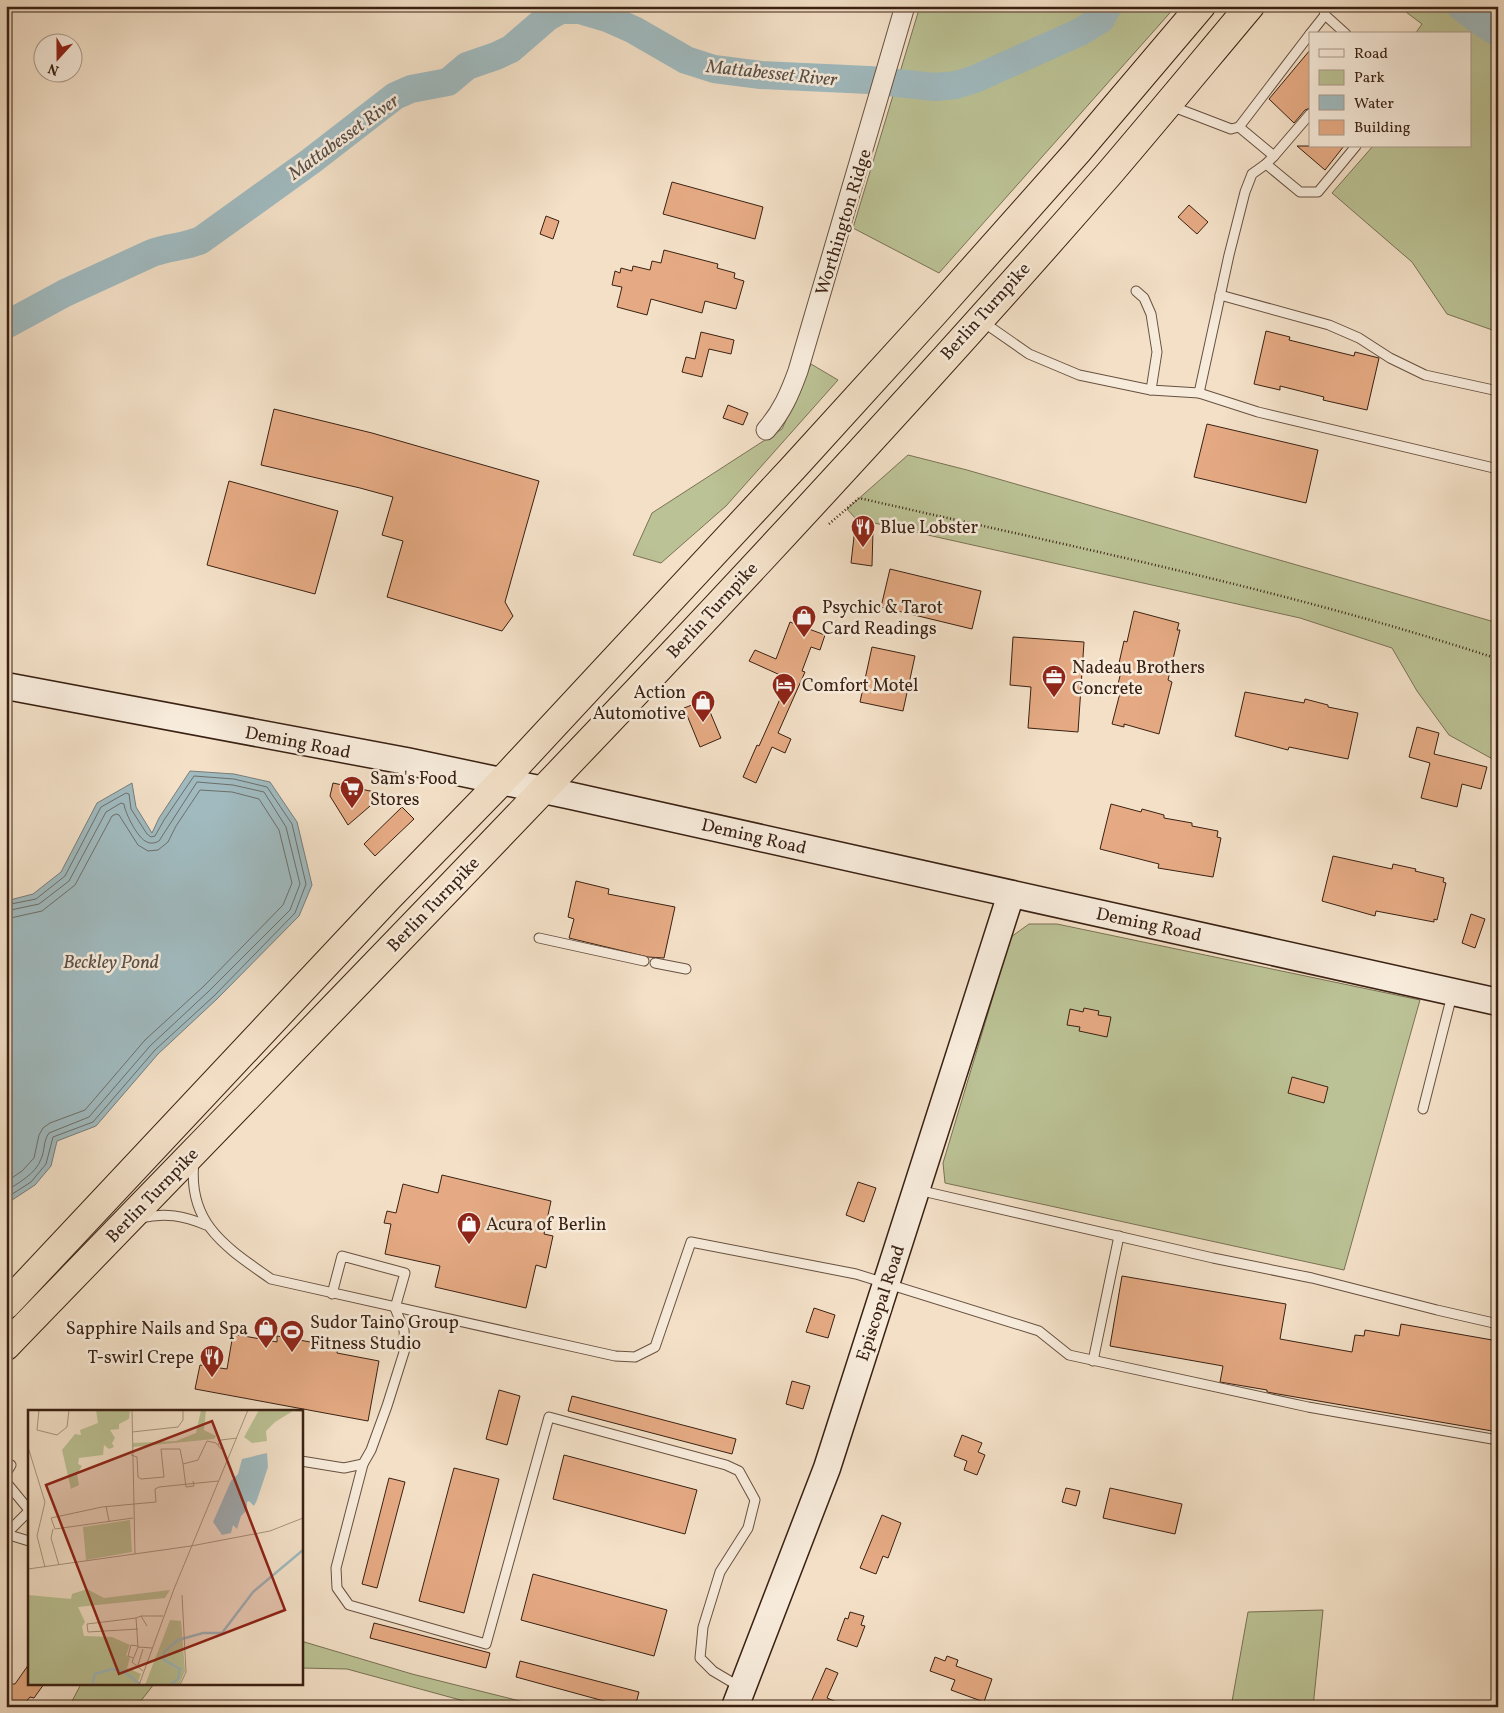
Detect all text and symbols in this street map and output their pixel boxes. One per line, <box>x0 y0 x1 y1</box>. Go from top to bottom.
north arrow <box>32 32 82 82</box>
legend <box>1309 32 1472 148</box>
text: Road <box>1354 44 1388 65</box>
water label: Mattabesset River <box>704 54 839 94</box>
text: N <box>46 58 62 79</box>
text: Park <box>1354 68 1385 89</box>
water label: Mattabesset River <box>282 88 406 187</box>
text: Water <box>1354 94 1394 115</box>
text: Building <box>1354 118 1411 139</box>
street label: Worthington Ridge <box>810 146 879 299</box>
street label: Berlin Turnpike <box>935 258 1037 366</box>
restaurant icon: Blue Lobster <box>850 514 876 548</box>
place label: Blue Lobster <box>880 516 979 541</box>
street label: Berlin Turnpike <box>662 557 764 665</box>
place label: Psychic & Tarot Card Readings <box>822 596 943 642</box>
shop icon: Psychic & Tarot Card Readings <box>791 604 817 638</box>
place label: Nadeau Brothers Concrete <box>1072 656 1205 702</box>
office icon: Nadeau Brothers Concrete <box>1041 664 1067 698</box>
hotel icon: Comfort Motel <box>771 672 797 706</box>
place label: Comfort Motel <box>802 674 918 699</box>
place label: Action Automotive <box>593 681 686 727</box>
shop icon: Action Automotive <box>690 689 716 723</box>
street label: Deming Road <box>243 721 353 766</box>
place label: Sam's Food Stores <box>370 767 457 813</box>
supermarket icon: Sam's Food Stores <box>339 775 365 809</box>
street label: Deming Road <box>699 813 809 862</box>
street label: Berlin Turnpike <box>382 852 486 958</box>
street label: Deming Road <box>1094 902 1204 949</box>
water label: Beckley Pond <box>63 950 159 976</box>
street label: Berlin Turnpike <box>101 1143 205 1249</box>
shop icon: Acura of Berlin <box>456 1211 482 1245</box>
place label: Acura of Berlin <box>486 1213 607 1238</box>
street label: Episcopal Road <box>851 1242 912 1365</box>
place label: Sudor Taino Group Fitness Studio <box>310 1311 459 1357</box>
shop icon: Sapphire Nails and Spa <box>253 1315 279 1349</box>
place label: Sapphire Nails and Spa <box>66 1317 248 1342</box>
sports icon: Sudor Taino Group Fitness Studio <box>279 1319 305 1353</box>
restaurant icon: T-swirl Crepe <box>199 1344 225 1378</box>
place label: T-swirl Crepe <box>87 1346 194 1371</box>
inset map <box>28 1410 302 1686</box>

